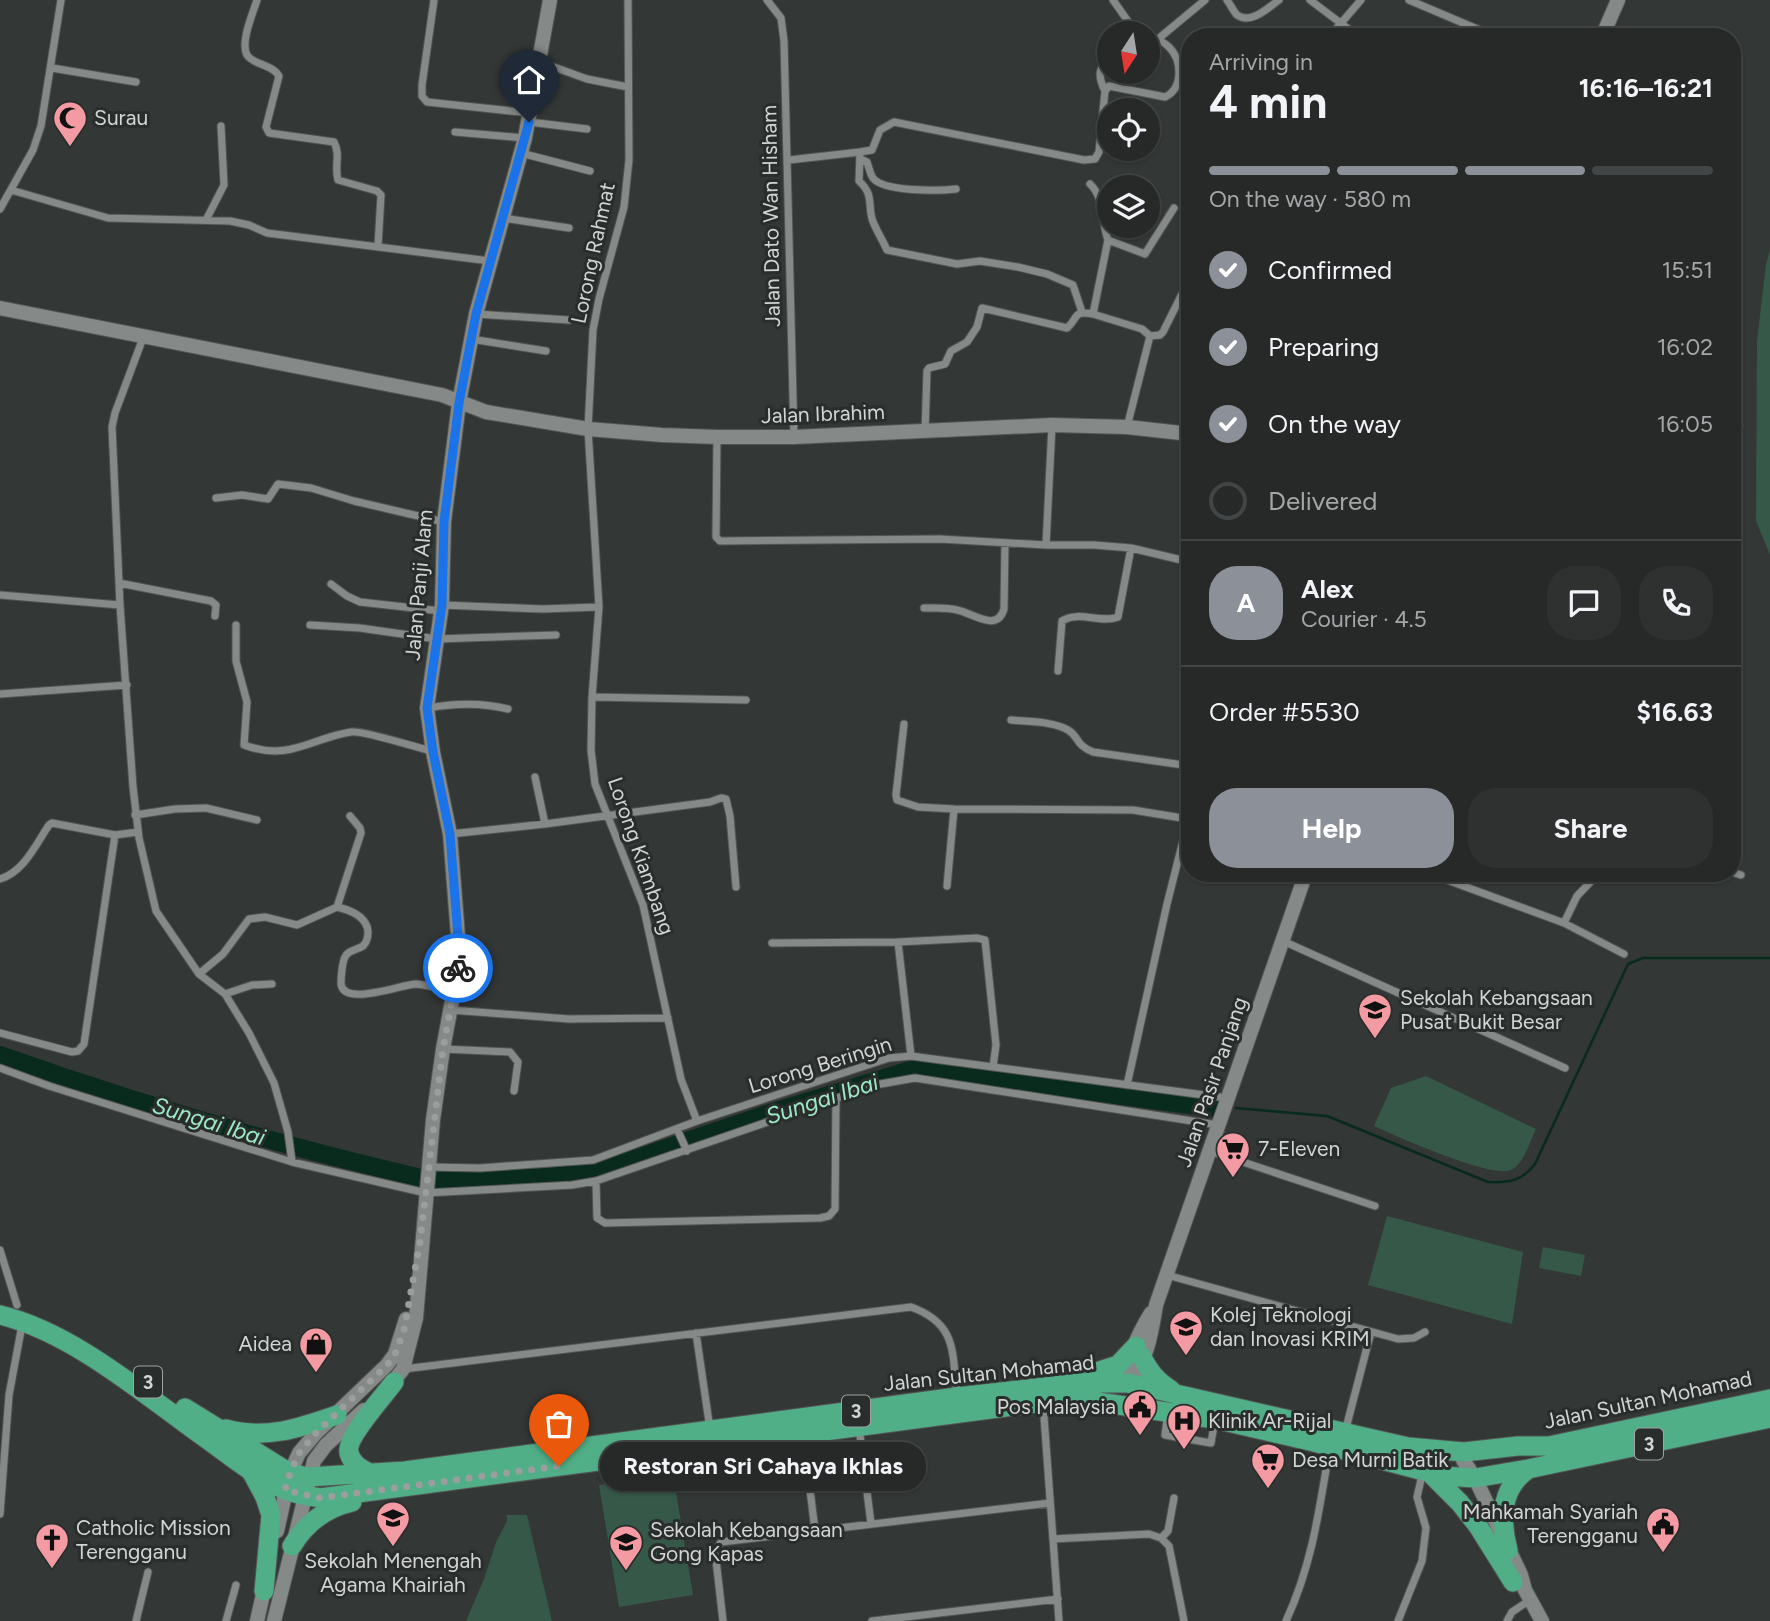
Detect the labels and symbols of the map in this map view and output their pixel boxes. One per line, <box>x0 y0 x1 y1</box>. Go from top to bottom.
north arrow <box>1097 21 1160 84</box>
pin <box>499 50 559 122</box>
mosque icon: Surau <box>51 99 89 148</box>
place label: Surau <box>94 105 148 130</box>
street label: Jalan Dato Wan Hisham <box>756 105 785 327</box>
street label: Lorong Rahmat <box>565 180 620 326</box>
street label: Jalan Ibrahim <box>761 399 885 428</box>
street label: Jalan Panji Alam <box>399 509 438 661</box>
street label: Lorong Kiambang <box>603 774 680 938</box>
courier <box>423 933 493 1003</box>
place label: Sekolah Kebangsaan Pusat Bukit Besar <box>1400 985 1593 1034</box>
school or university icon: Sekolah Kebangsaan Pusat Bukit Besar <box>1356 991 1394 1040</box>
street label: Jalan Pasir Panjang <box>1171 994 1252 1170</box>
street label: Lorong Beringin <box>745 1031 895 1098</box>
water label: Sungai Ibai <box>762 1068 882 1130</box>
water label: Sungai Ibai <box>149 1091 269 1152</box>
supermarket icon: 7-Eleven <box>1214 1130 1252 1179</box>
place label: 7-Eleven <box>1258 1136 1340 1161</box>
place label: Kolej Teknologi dan Inovasi KRIM <box>1210 1302 1370 1351</box>
school or university icon: Kolej Teknologi dan Inovasi KRIM <box>1167 1308 1205 1357</box>
shop icon: Aidea <box>297 1325 335 1374</box>
place label: Aidea <box>238 1331 292 1356</box>
street label: Jalan Sultan Mohamad <box>882 1349 1096 1396</box>
street label: Jalan Sultan Mohamad <box>1542 1365 1754 1434</box>
road number: 3 <box>134 1366 162 1398</box>
public building icon: Pos Malaysia <box>1121 1388 1159 1437</box>
pin <box>529 1394 589 1466</box>
place label: Pos Malaysia <box>997 1394 1116 1419</box>
road number: 3 <box>842 1396 870 1427</box>
hospital icon: Klinik Ar-Rijal <box>1165 1402 1203 1451</box>
place label: Klinik Ar-Rijal <box>1208 1408 1331 1433</box>
road number: 3 <box>1635 1428 1663 1460</box>
supermarket icon: Desa Murni Batik <box>1249 1441 1287 1490</box>
callout: Restoran Sri Cahaya Ikhlas <box>601 1442 926 1490</box>
place label: Desa Murni Batik <box>1292 1447 1449 1472</box>
school or university icon: Sekolah Menengah Agama Khairiah <box>374 1499 412 1548</box>
place label: Mahkamah Syariah Terengganu <box>1463 1499 1638 1548</box>
public building icon: Mahkamah Syariah Terengganu <box>1644 1505 1682 1554</box>
place label: Catholic Mission Terengganu <box>76 1515 231 1564</box>
place label: Sekolah Kebangsaan Gong Kapas <box>650 1517 843 1566</box>
church icon: Catholic Mission Terengganu <box>33 1521 71 1570</box>
school or university icon: Sekolah Kebangsaan Gong Kapas <box>607 1523 645 1572</box>
place label: Sekolah Menengah Agama Khairiah <box>304 1548 482 1597</box>

